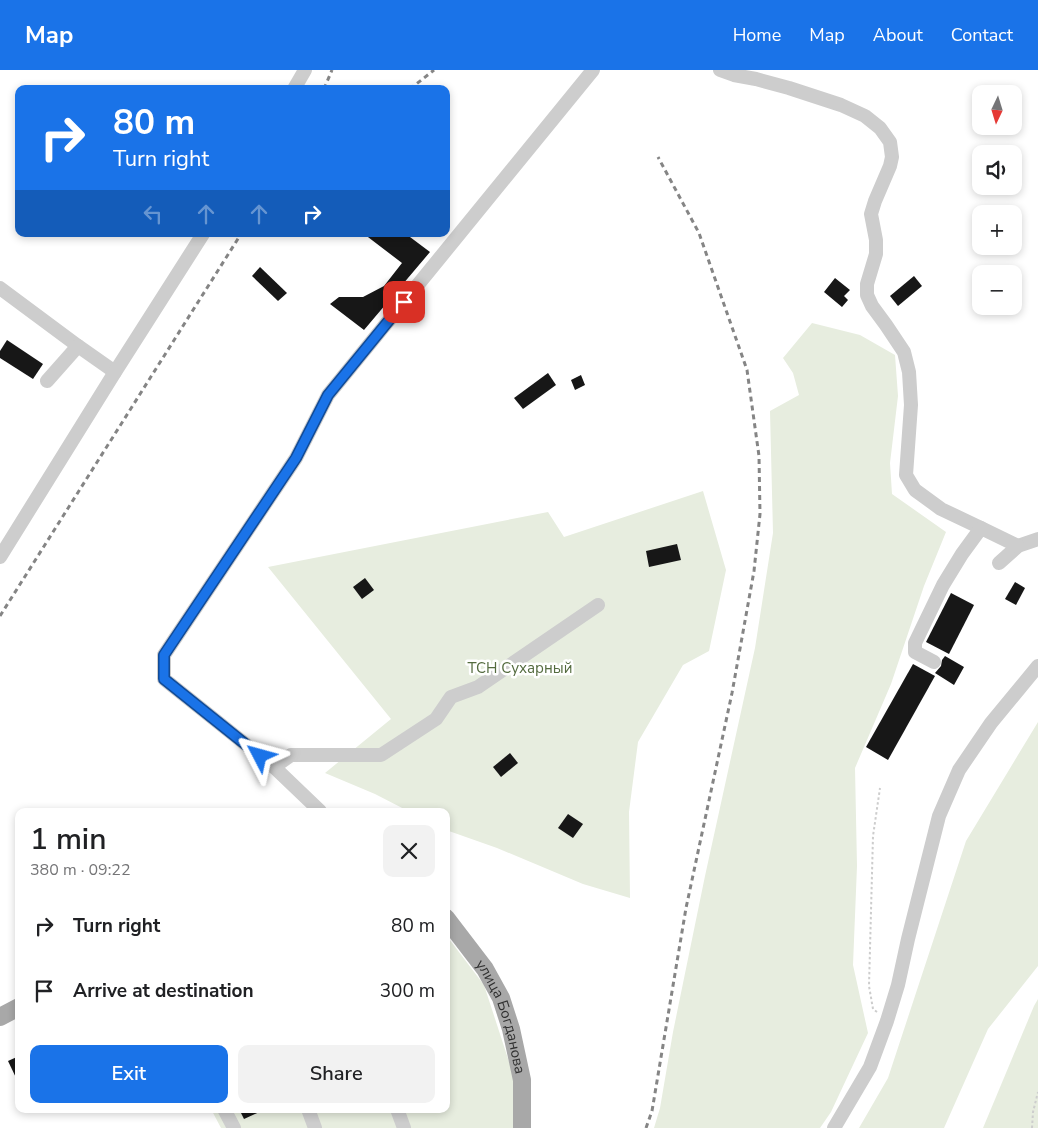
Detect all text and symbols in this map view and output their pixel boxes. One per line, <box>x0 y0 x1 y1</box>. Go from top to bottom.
text: Map <box>25 19 73 51</box>
text: Home <box>733 23 781 47</box>
text: Map <box>809 23 845 47</box>
text: About <box>873 23 923 47</box>
text: Contact <box>951 23 1013 47</box>
north arrow <box>972 85 1022 135</box>
map controls <box>972 85 1022 315</box>
text: 80 m <box>113 99 195 146</box>
icon: right <box>30 105 95 170</box>
text: Turn right <box>113 144 209 174</box>
button: sound <box>972 145 1022 195</box>
icon: left <box>139 200 167 228</box>
icon: ahead <box>192 200 220 228</box>
icon: ahead <box>245 200 273 228</box>
icon: right <box>298 200 326 228</box>
button: + <box>972 205 1022 255</box>
button: − <box>972 265 1022 315</box>
pin <box>383 281 425 323</box>
icon: arrive <box>390 288 418 316</box>
park label: ТСН Сухарный <box>468 658 572 678</box>
position arrow <box>233 729 285 781</box>
text: 1 min <box>30 819 106 860</box>
button: close <box>383 825 435 877</box>
text: 380 m · 09:22 <box>30 859 131 881</box>
icon: right <box>30 912 58 940</box>
text: Turn right <box>73 913 160 939</box>
text: 80 m <box>391 913 435 939</box>
street label: улица Богданова <box>471 955 530 1076</box>
icon: arrive <box>30 977 58 1005</box>
text: Arrive at destination <box>73 978 254 1004</box>
text: 300 m <box>380 978 435 1004</box>
button: Exit <box>30 1045 228 1103</box>
button: Share <box>238 1045 435 1103</box>

